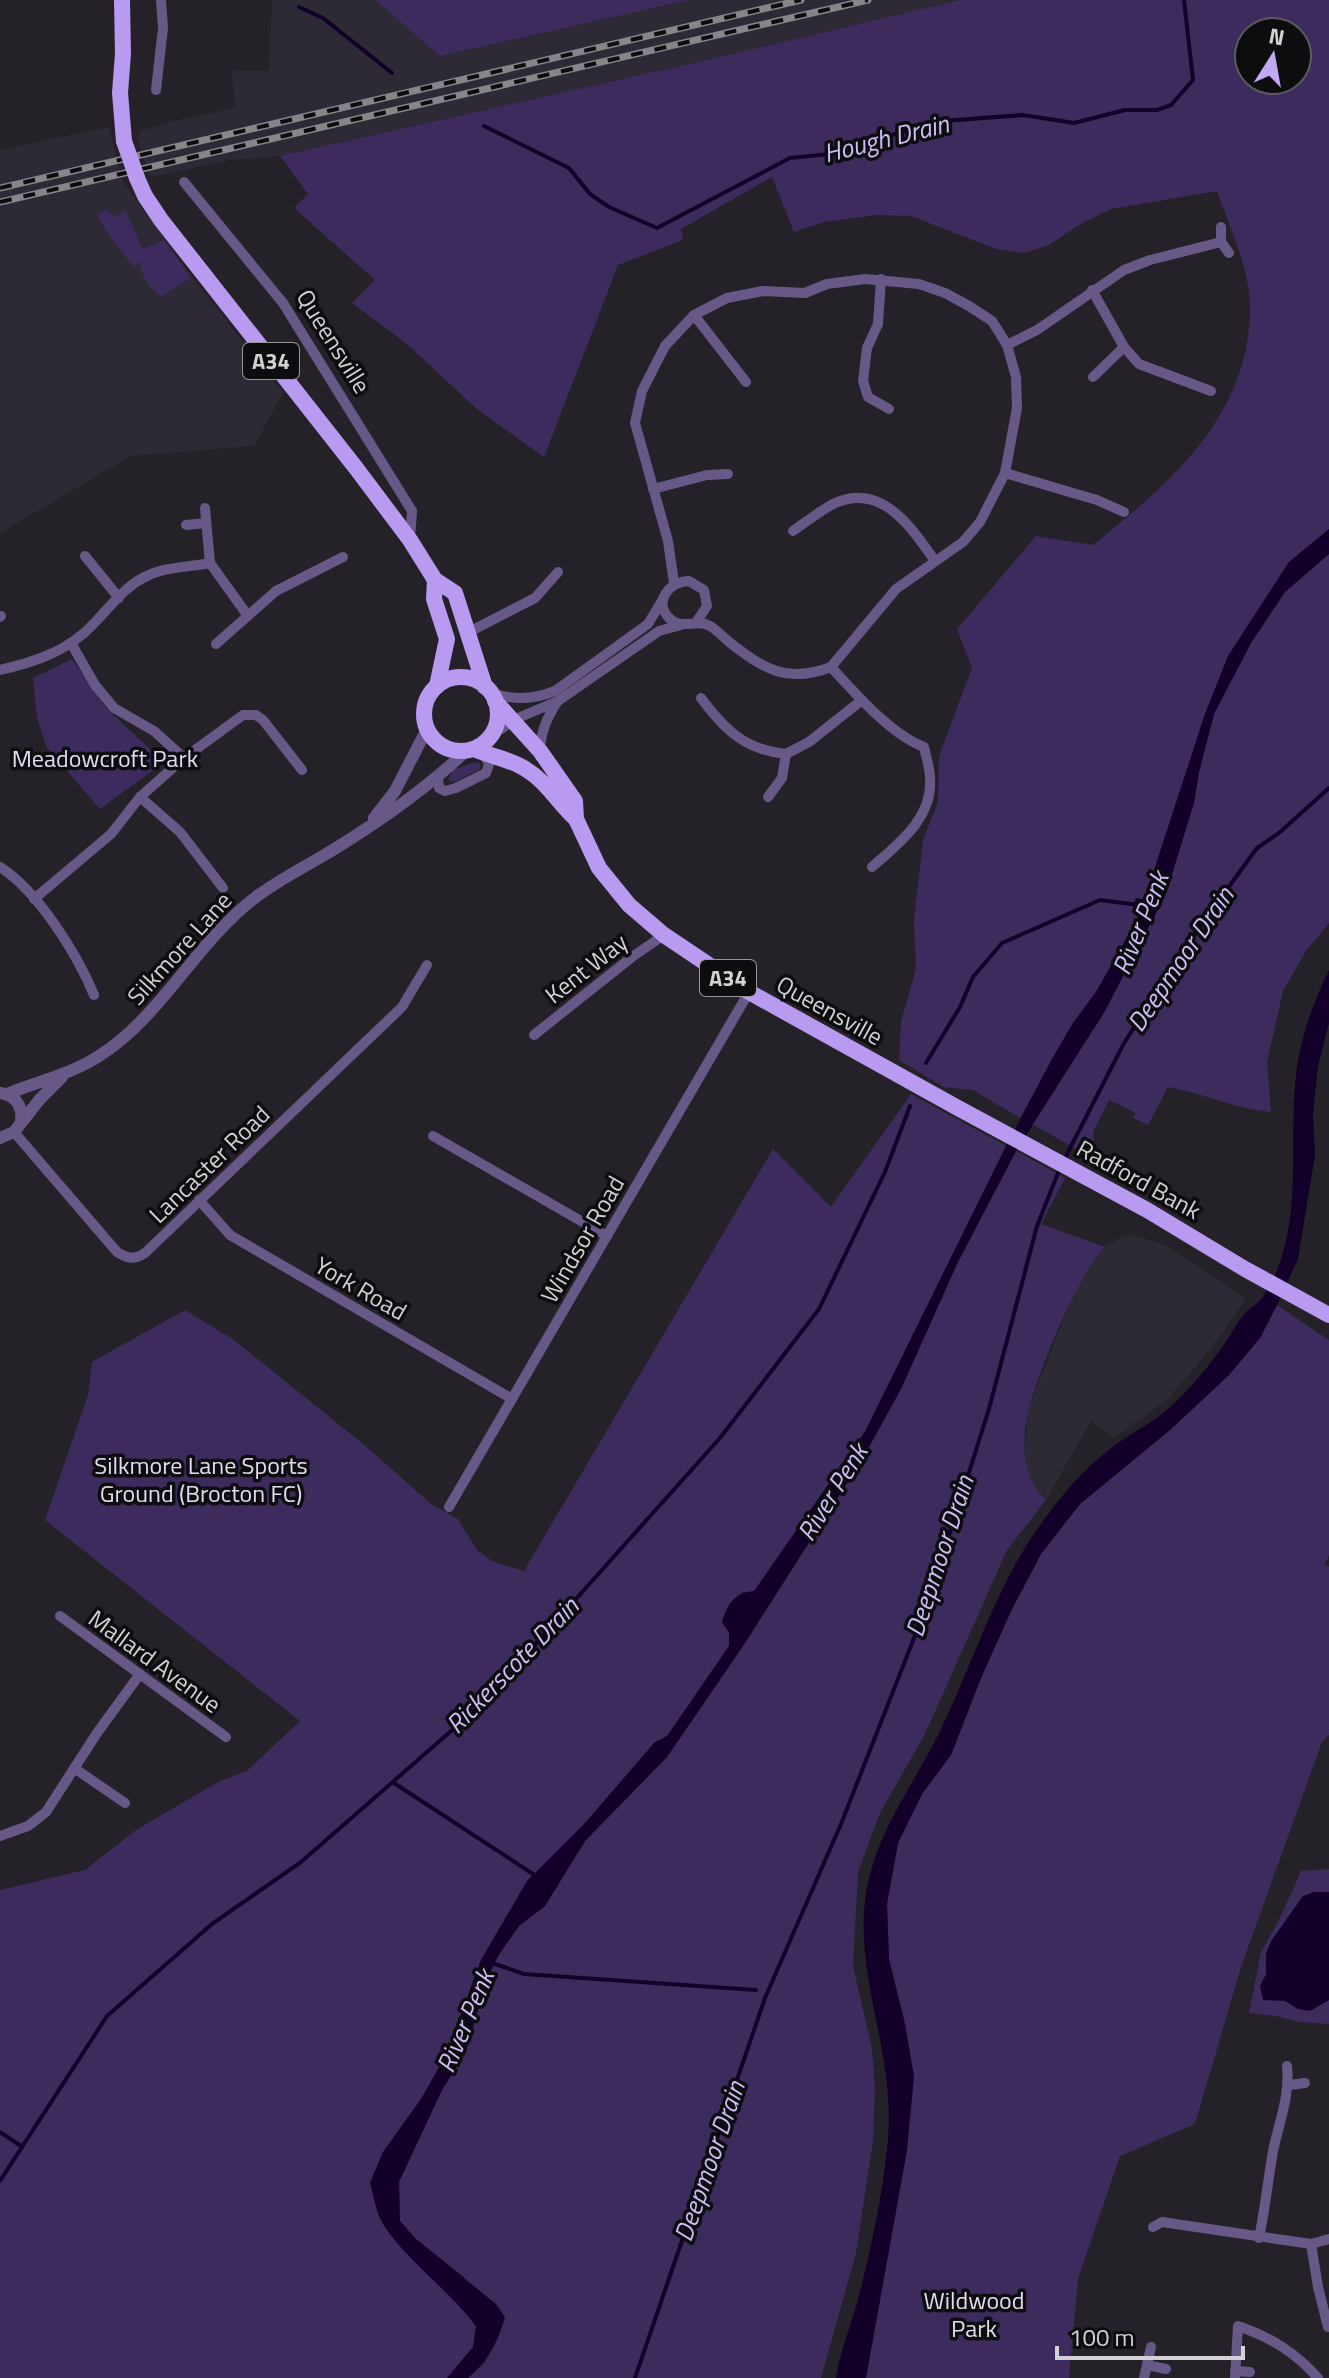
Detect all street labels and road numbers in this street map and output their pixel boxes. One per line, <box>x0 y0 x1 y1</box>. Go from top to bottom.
street label: Queensville <box>288 282 380 400</box>
road number: A34 <box>243 343 299 379</box>
street label: Silkmore Lane <box>118 883 240 1013</box>
street label: Kent Way <box>537 924 635 1012</box>
road number: A34 <box>700 960 756 996</box>
street label: Queensville <box>770 966 890 1054</box>
street label: Lancaster Road <box>140 1097 278 1231</box>
street label: Radford Bank <box>1070 1130 1208 1228</box>
street label: Windsor Road <box>531 1169 633 1309</box>
street label: York Road <box>308 1247 414 1329</box>
street label: Mallard Avenue <box>81 1600 229 1722</box>

